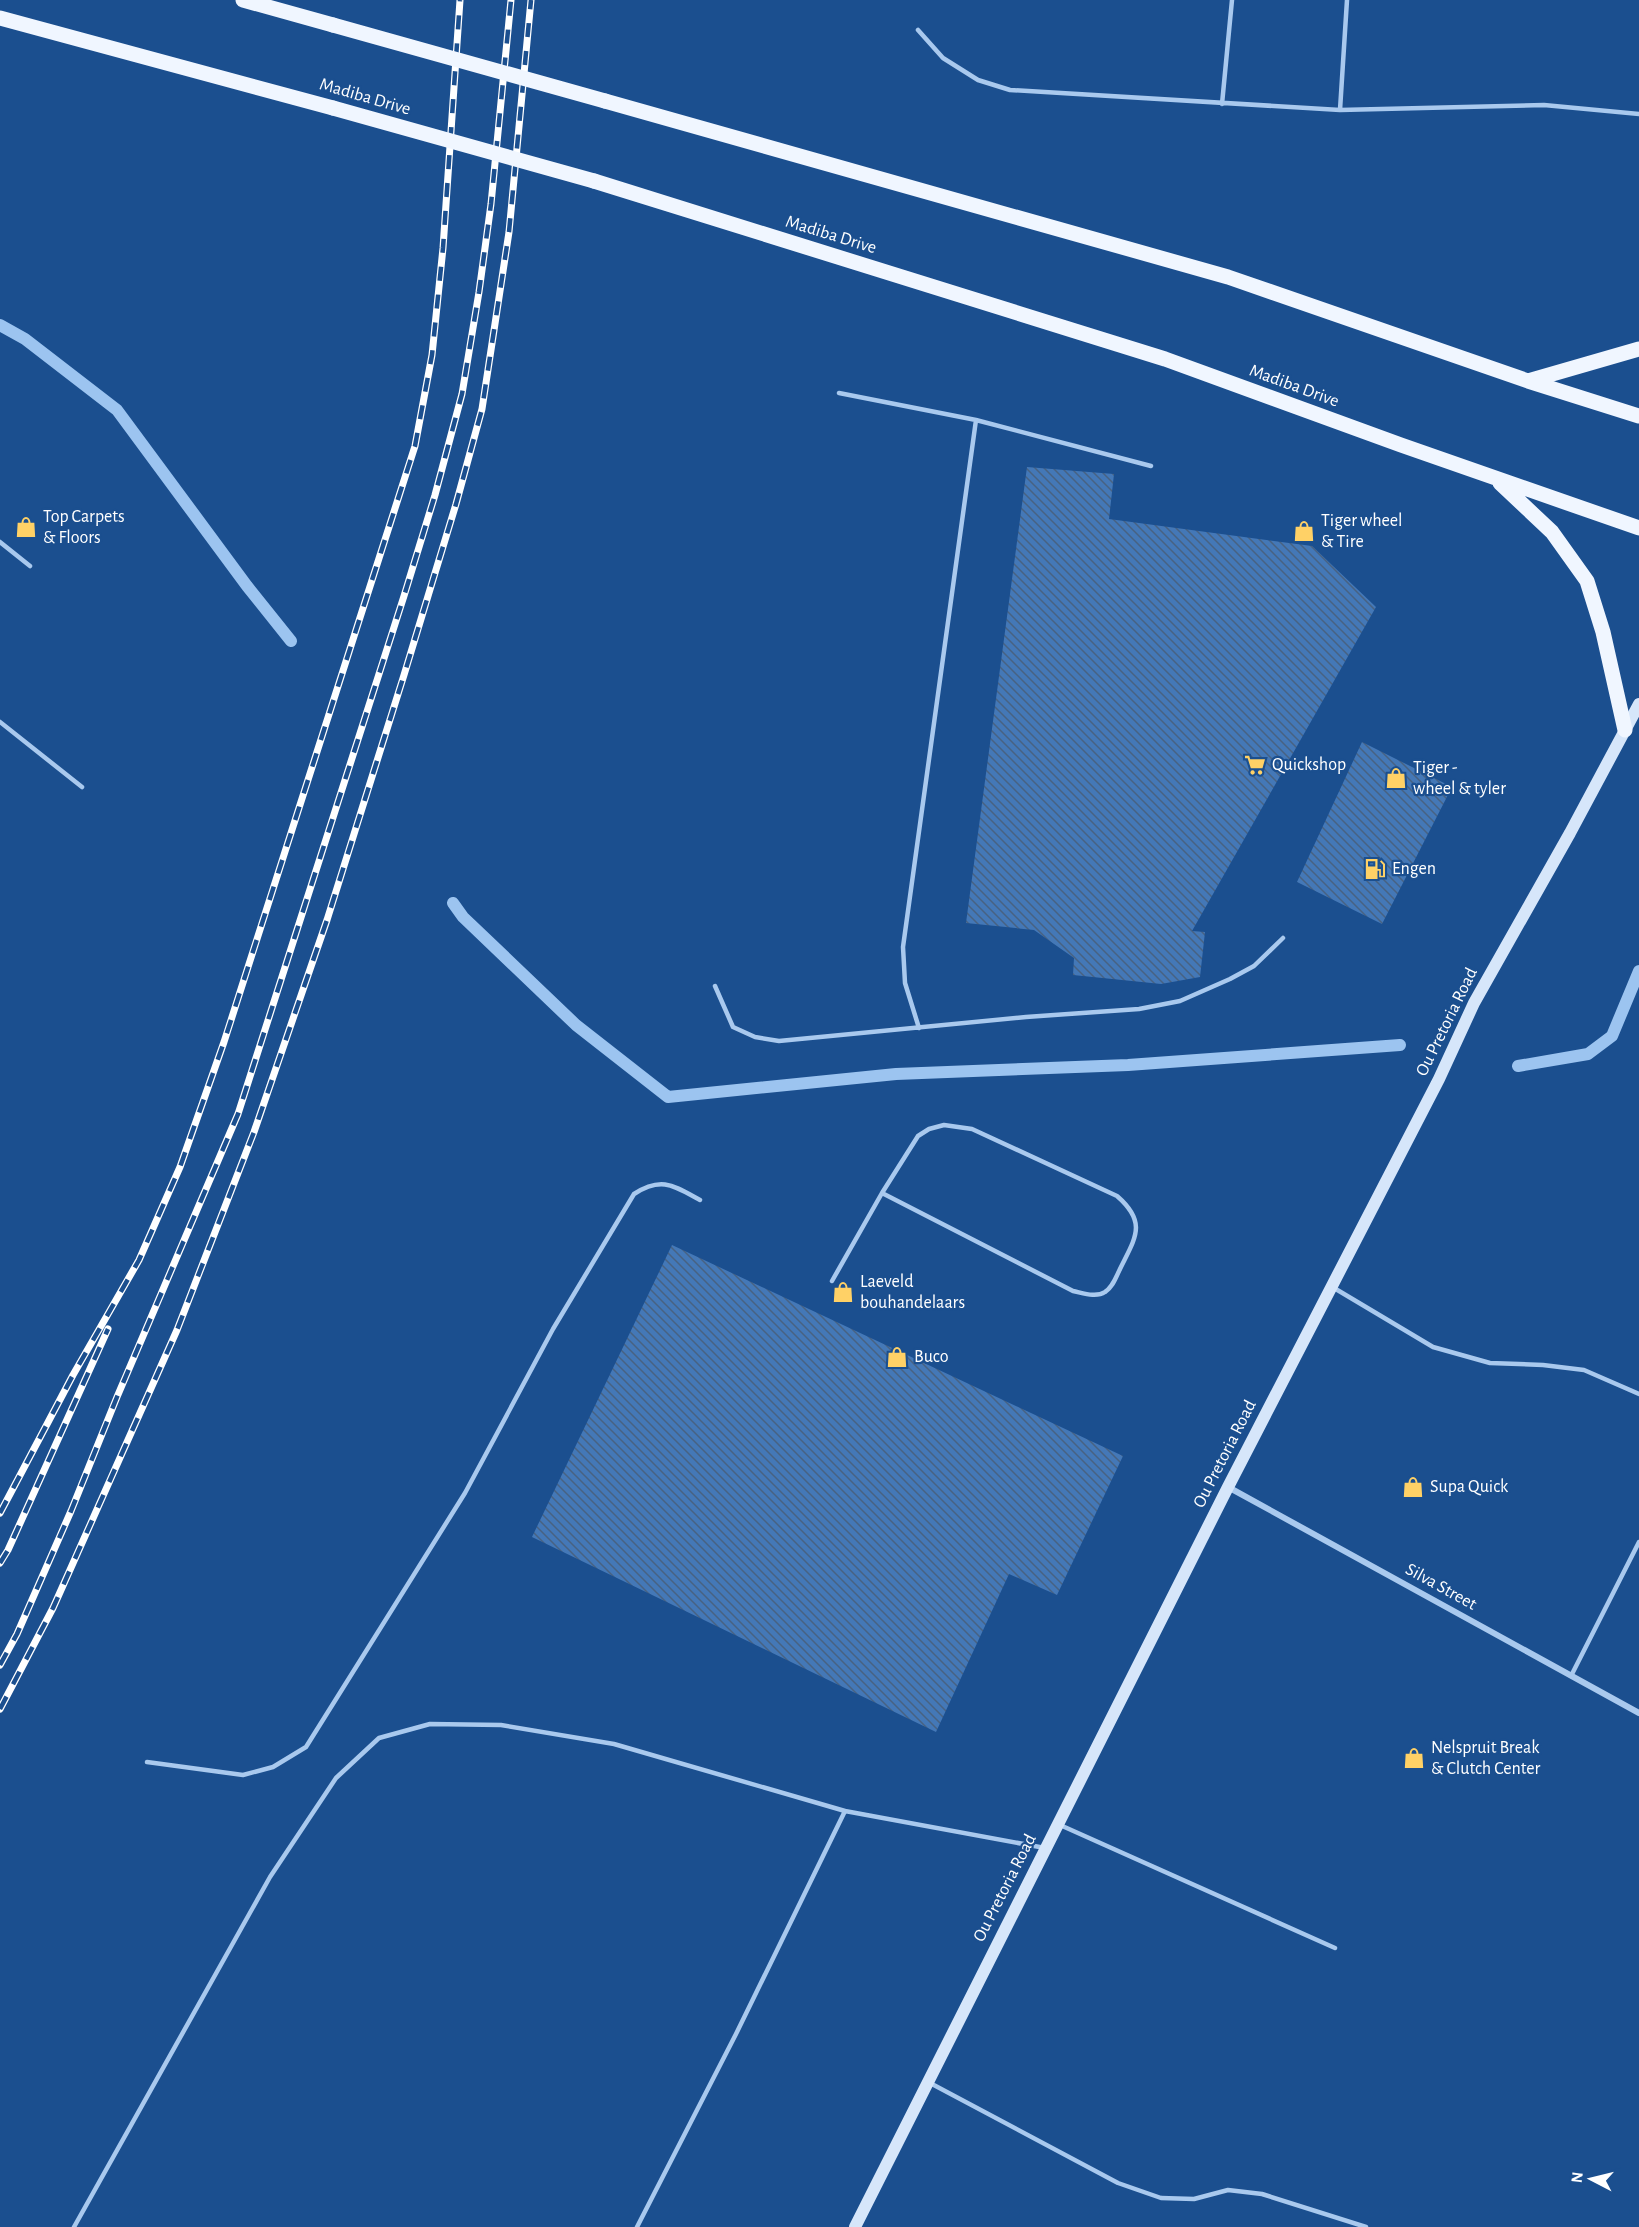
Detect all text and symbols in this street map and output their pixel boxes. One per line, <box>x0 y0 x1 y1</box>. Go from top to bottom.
street label: Madiba Drive <box>317 75 413 119</box>
street label: Madiba Drive <box>783 213 879 257</box>
street label: Madiba Drive <box>1247 361 1341 411</box>
place label: Top Carpets & Floors <box>43 508 125 547</box>
place label: Tiger wheel & Tire <box>1321 512 1403 551</box>
shop icon: Top Carpets & Floors <box>14 515 38 539</box>
shop icon: Tiger wheel & Tire <box>1292 519 1316 543</box>
supermarket icon: Quickshop <box>1243 753 1267 777</box>
place label: Quickshop <box>1272 756 1346 774</box>
place label: Tiger - wheel & tyler <box>1413 759 1506 798</box>
shop icon: Tiger - wheel & tyler <box>1384 766 1408 790</box>
fuel station icon: Engen <box>1363 857 1387 881</box>
place label: Engen <box>1392 860 1436 878</box>
street label: Ou Pretoria Road <box>1413 965 1481 1079</box>
place label: Laeveld bouhandelaars <box>860 1273 965 1312</box>
shop icon: Laeveld bouhandelaars <box>831 1280 855 1304</box>
shop icon: Buco <box>885 1345 909 1369</box>
place label: Buco <box>914 1348 949 1366</box>
street label: Ou Pretoria Road <box>1190 1397 1260 1511</box>
shop icon: Supa Quick <box>1401 1475 1425 1499</box>
place label: Supa Quick <box>1430 1478 1509 1496</box>
street label: Silva Street <box>1402 1560 1480 1614</box>
place label: Nelspruit Break & Clutch Center <box>1431 1739 1541 1778</box>
shop icon: Nelspruit Break & Clutch Center <box>1402 1746 1426 1770</box>
street label: Ou Pretoria Road <box>970 1831 1040 1945</box>
north arrow <box>1561 2149 1621 2209</box>
text: N <box>1568 2171 1586 2184</box>

